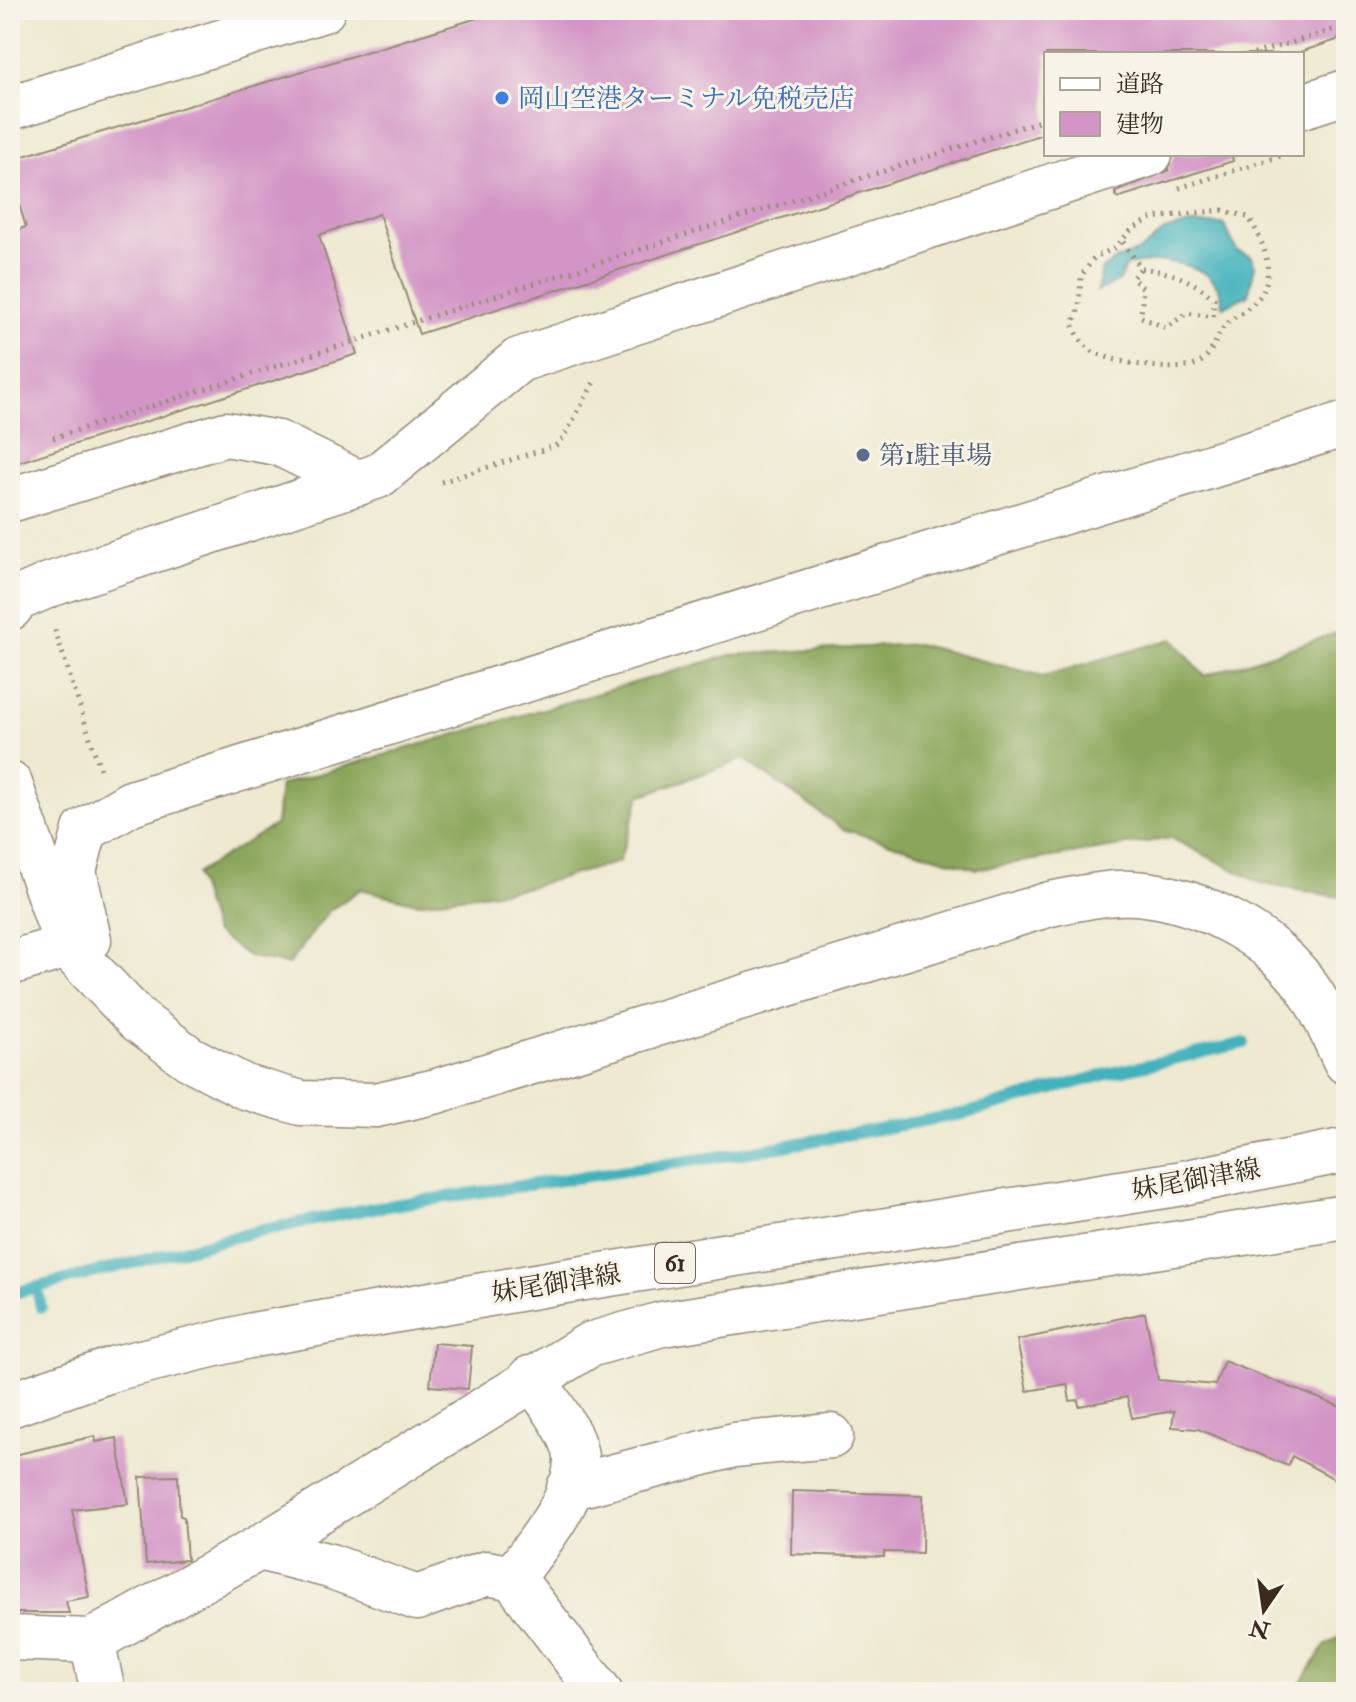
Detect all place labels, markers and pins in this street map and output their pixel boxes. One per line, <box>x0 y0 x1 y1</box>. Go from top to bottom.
place label: 岡山空港ターミナル免税売店 <box>518 83 855 115</box>
marker: 岡山空港ターミナル免税売店 <box>493 89 511 107</box>
place label: 第1駐車場 <box>879 440 992 472</box>
marker: 第1駐車場 <box>854 446 872 464</box>

